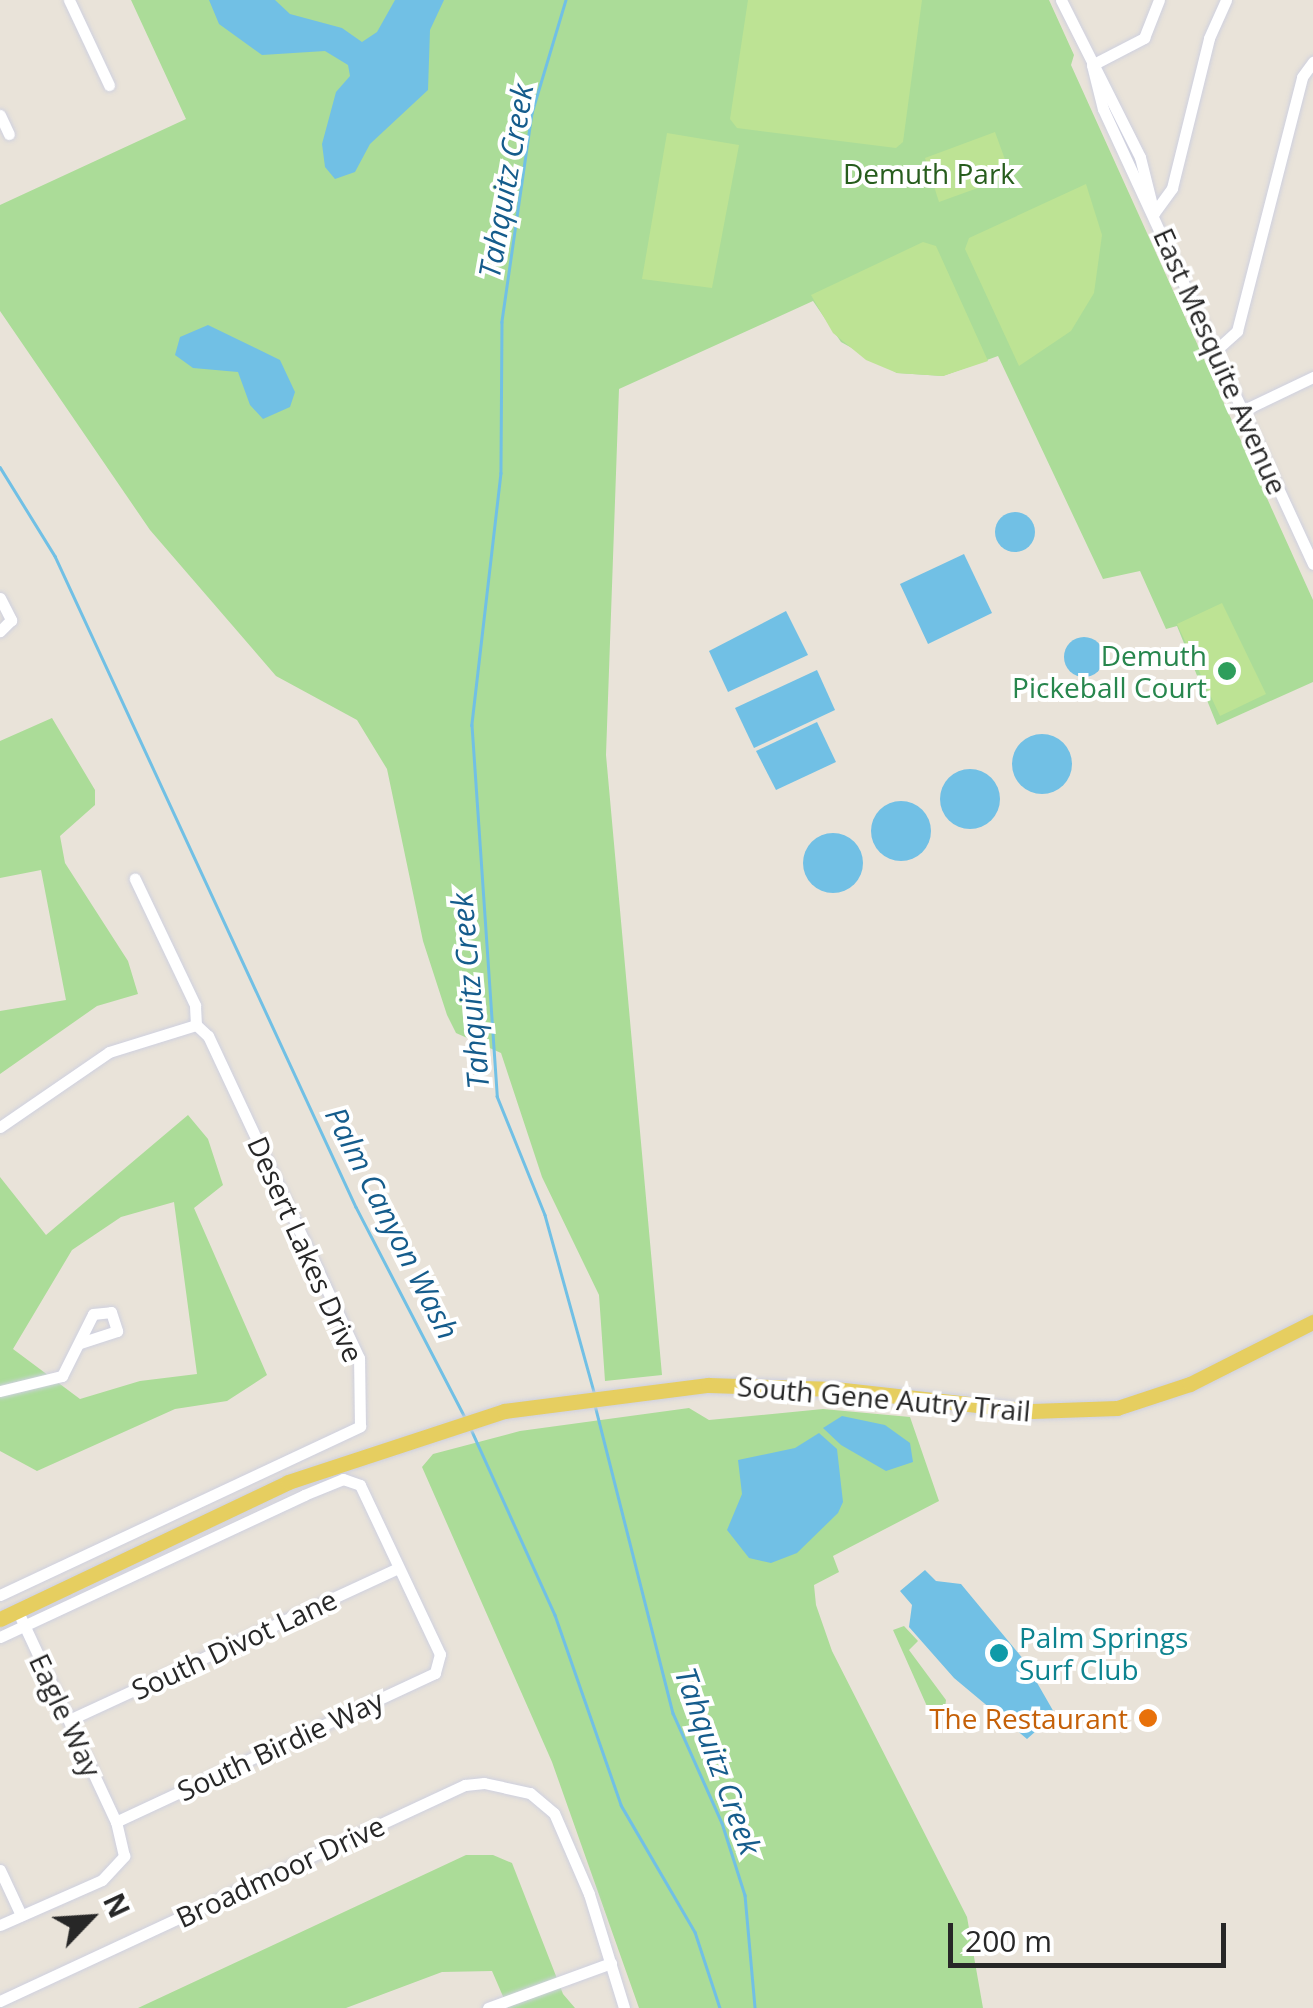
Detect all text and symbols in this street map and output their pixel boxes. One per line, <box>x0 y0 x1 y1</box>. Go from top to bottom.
water label: Tahquitz Creek <box>471 81 541 281</box>
park label: Demuth Park <box>843 156 1015 190</box>
street label: East Mesquite Avenue <box>1147 223 1295 499</box>
place label: Demuth Pickeball Court <box>1012 638 1207 704</box>
marker: Demuth Pickeball Court <box>1216 660 1238 682</box>
water label: Tahquitz Creek <box>444 892 496 1090</box>
water label: Palm Canyon Wash <box>318 1101 466 1345</box>
street label: Desert Lakes Drive <box>241 1131 371 1367</box>
street label: South Gene Autry Trail <box>736 1368 1032 1428</box>
street label: South Divot Lane <box>126 1582 342 1706</box>
place label: Palm Springs Surf Club <box>1019 1620 1188 1686</box>
marker: Palm Springs Surf Club <box>988 1642 1010 1664</box>
street label: Eagle Way <box>23 1648 109 1782</box>
water label: Tahquitz Creek <box>667 1663 769 1859</box>
street label: South Birdie Way <box>172 1683 388 1807</box>
place label: The Restaurant <box>929 1701 1128 1735</box>
marker: The Restaurant <box>1137 1707 1159 1729</box>
street label: Broadmoor Drive <box>171 1808 389 1934</box>
north arrow <box>40 1868 140 1968</box>
text: N <box>95 1887 139 1924</box>
scale bar <box>953 1903 1230 1965</box>
text: 200 m <box>965 1920 1052 1961</box>

